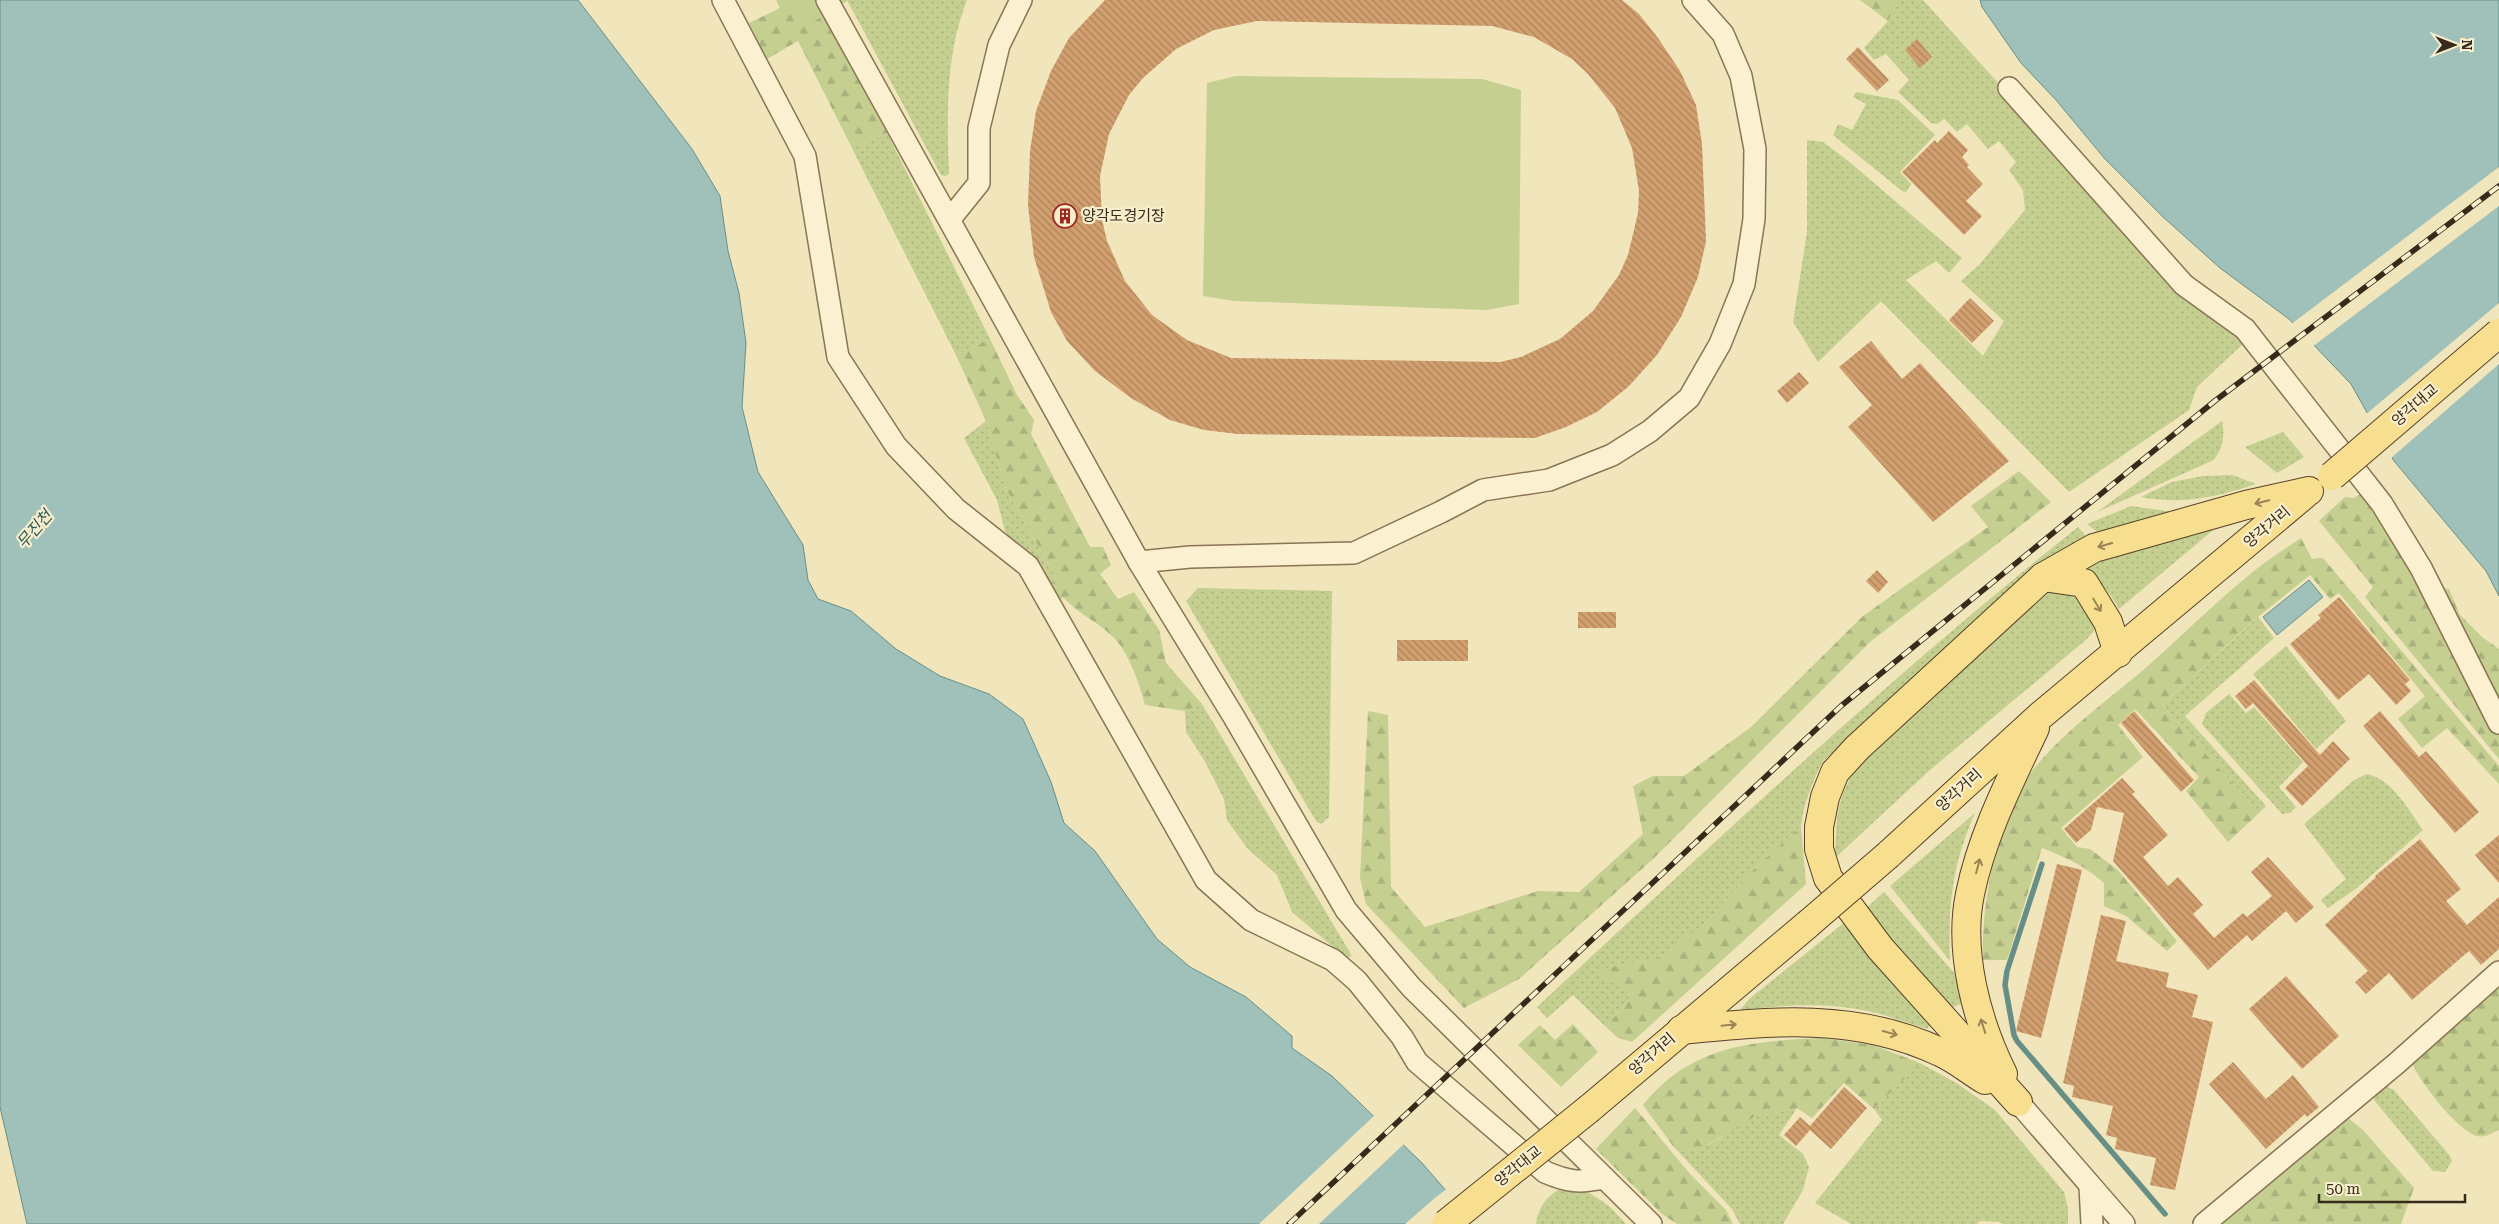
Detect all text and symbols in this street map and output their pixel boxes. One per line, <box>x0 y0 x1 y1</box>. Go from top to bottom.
north arrow <box>2429 20 2479 70</box>
text: N <box>2459 40 2475 51</box>
building icon: 양각도경기장 <box>1052 203 1078 229</box>
place label: 양각도경기장 <box>1082 207 1165 225</box>
street label: 양각대교 <box>2388 380 2442 430</box>
one-way arrow <box>2254 498 2270 507</box>
street label: 양각거리 <box>2240 502 2294 552</box>
water label: 무진천 <box>13 505 58 552</box>
one-way arrow <box>2097 541 2113 551</box>
one-way arrow <box>2093 597 2103 611</box>
street label: 양각거리 <box>1932 765 1986 815</box>
one-way arrow <box>1973 858 1983 874</box>
one-way arrow <box>1978 1018 1987 1034</box>
one-way arrow <box>1721 1020 1737 1030</box>
street label: 양각거리 <box>1625 1029 1679 1079</box>
one-way arrow <box>1882 1029 1898 1038</box>
street label: 양각대교 <box>1491 1142 1545 1190</box>
scale bar <box>2319 1172 2465 1204</box>
text: 50 m <box>2326 1180 2361 1198</box>

